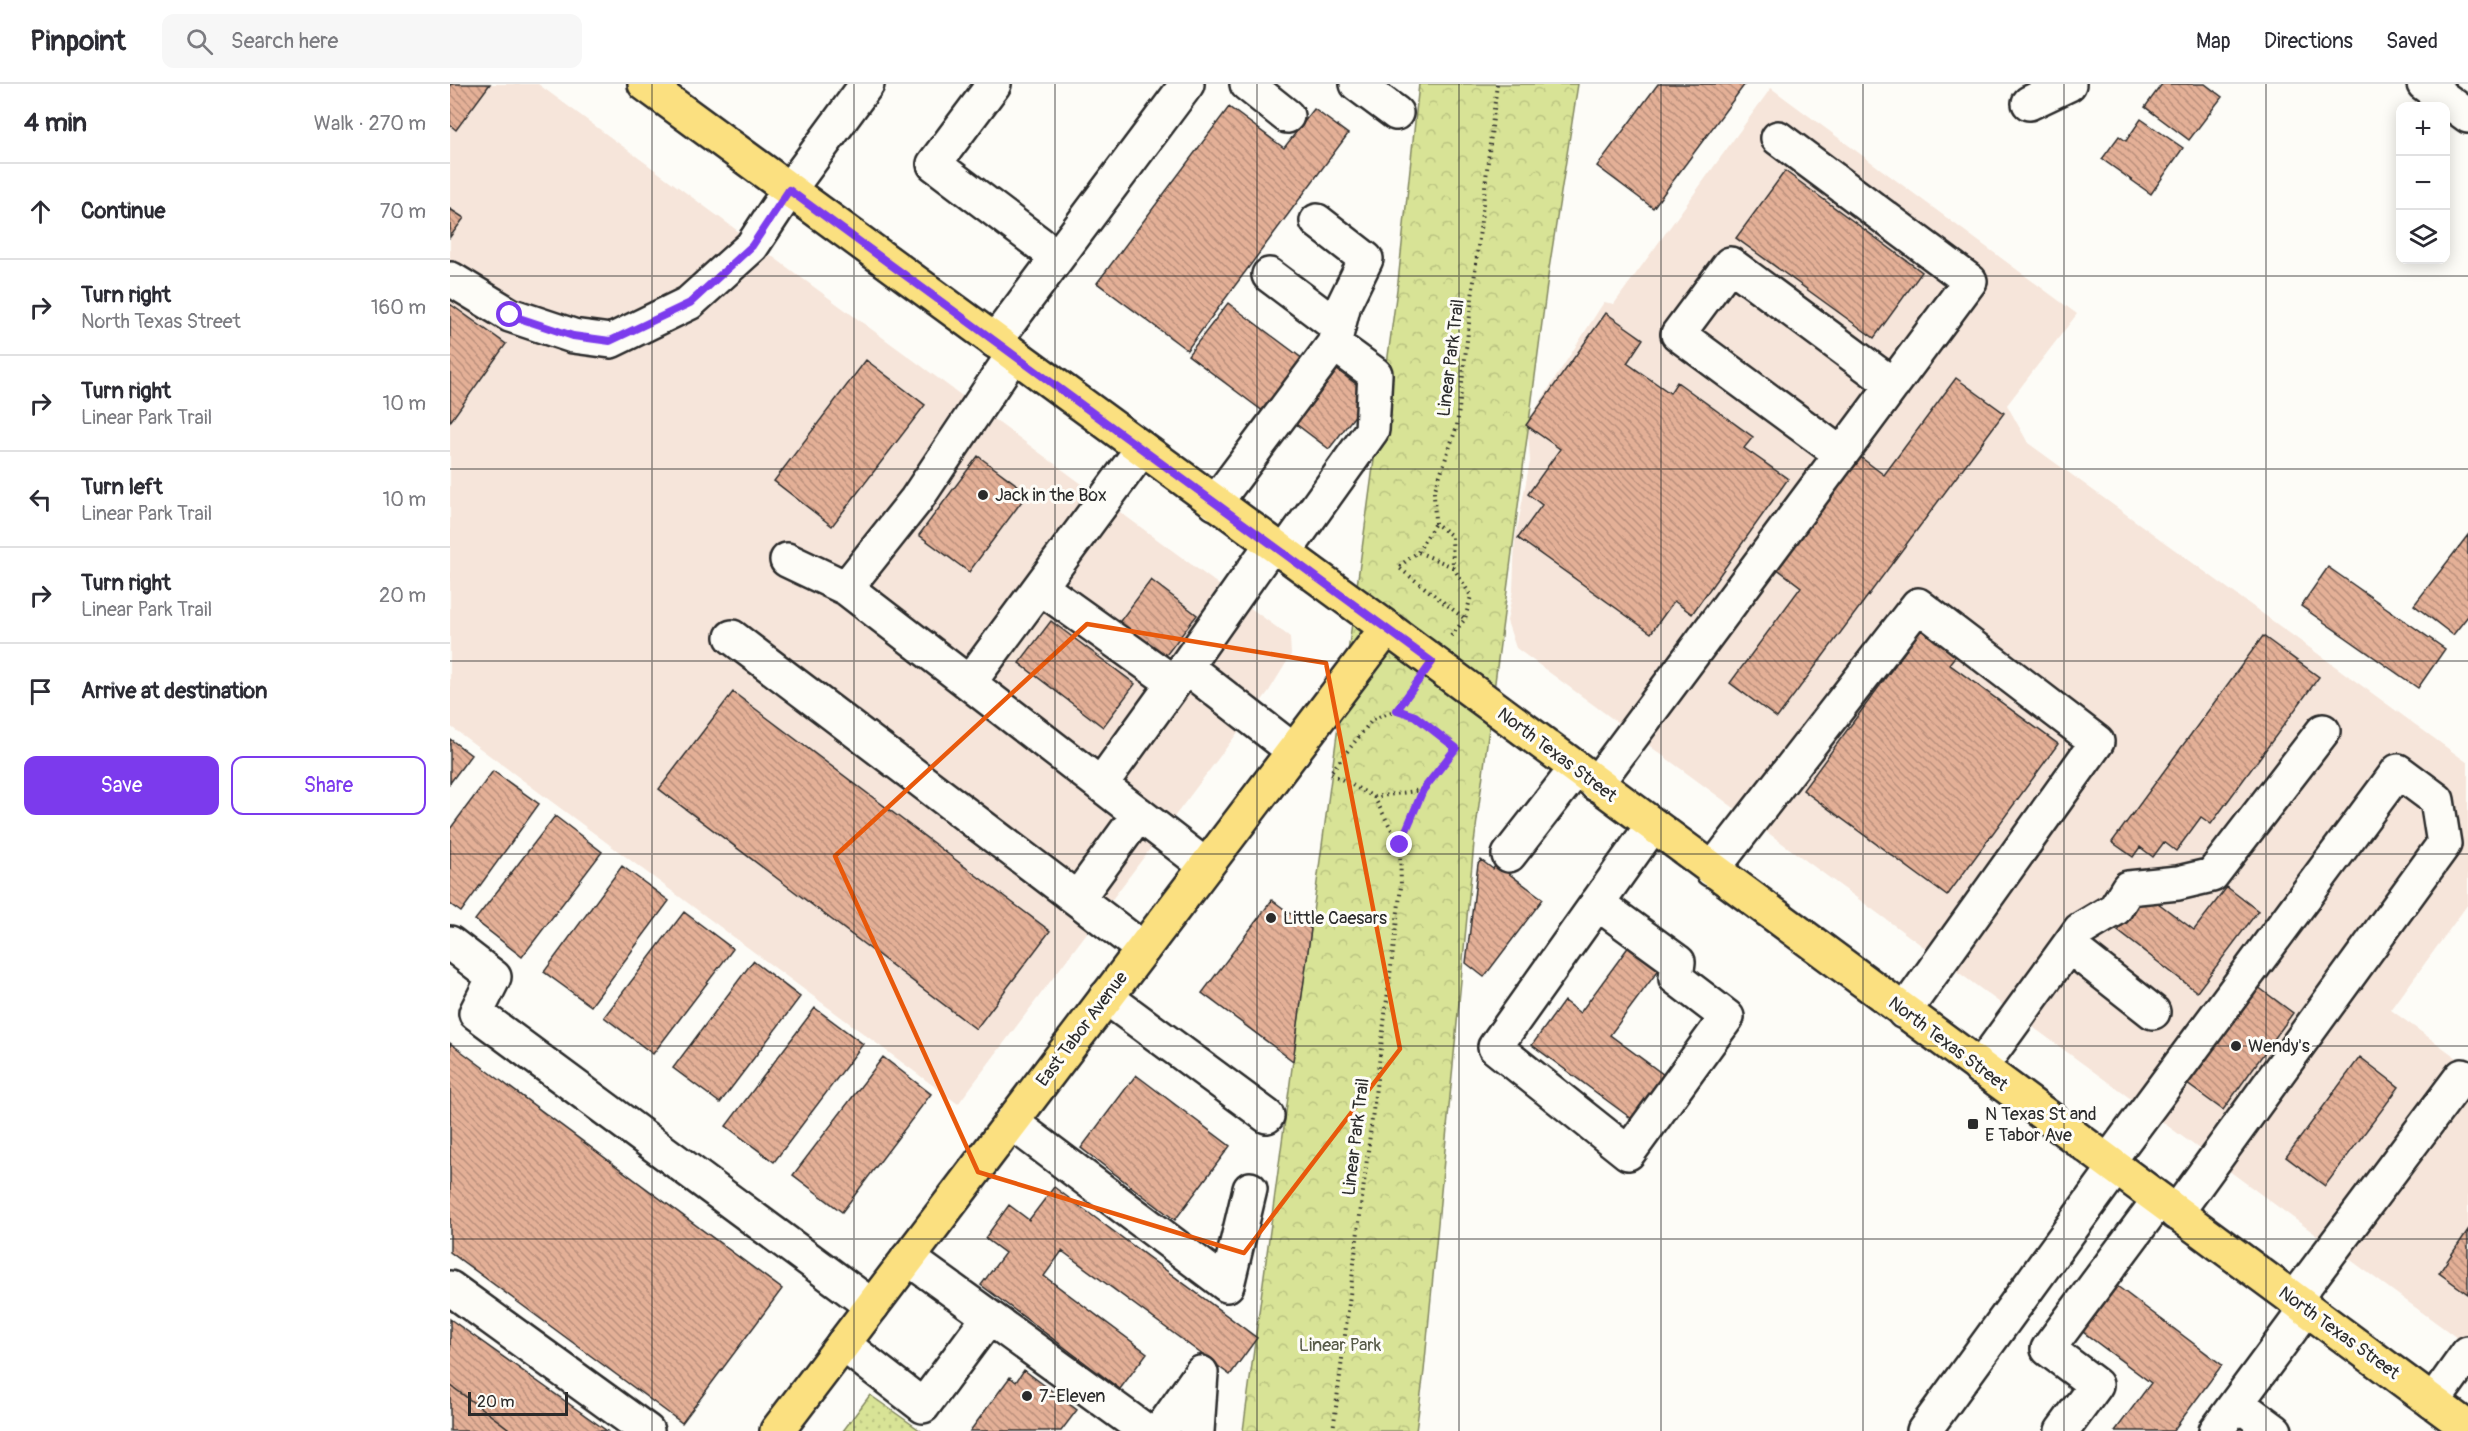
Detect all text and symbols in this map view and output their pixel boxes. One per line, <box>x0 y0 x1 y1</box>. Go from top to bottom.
search box <box>162 14 582 68</box>
text: Pinpoint <box>30 24 126 59</box>
icon: search <box>183 25 216 58</box>
text: Search here <box>231 27 338 55</box>
text: Map <box>2196 28 2231 55</box>
text: Directions <box>2264 28 2353 55</box>
text: Saved <box>2386 28 2438 55</box>
map controls <box>2396 102 2450 264</box>
button: + <box>2396 102 2450 156</box>
text: 4 min <box>24 107 87 139</box>
text: Walk · 270 m <box>314 111 426 136</box>
button: − <box>2396 156 2450 210</box>
icon: ahead <box>24 195 57 228</box>
text: Continue <box>81 197 165 225</box>
text: 70 m <box>380 199 426 224</box>
button: layers <box>2396 210 2450 264</box>
text: Turn right <box>81 281 171 309</box>
icon: right <box>24 291 57 324</box>
text: 160 m <box>371 295 426 320</box>
street label: Linear Park Trail <box>1432 298 1470 418</box>
route start <box>496 301 522 327</box>
text: North Texas Street <box>81 309 241 334</box>
text: Turn right <box>81 377 171 405</box>
icon: right <box>24 387 57 420</box>
text: 10 m <box>382 391 426 416</box>
text: Linear Park Trail <box>81 405 212 430</box>
text: Turn left <box>81 473 163 501</box>
icon: left <box>24 483 57 516</box>
place label: Jack in the Box <box>995 484 1107 507</box>
text: 10 m <box>382 487 426 512</box>
marker: Jack in the Box <box>976 488 990 502</box>
text: Linear Park Trail <box>81 501 212 526</box>
text: Turn right <box>81 569 171 597</box>
icon: right <box>24 579 57 612</box>
text: 20 m <box>379 583 426 608</box>
text: Linear Park Trail <box>81 597 212 622</box>
icon: arrive <box>24 675 57 708</box>
text: Arrive at destination <box>81 677 267 705</box>
street label: North Texas Street <box>1493 703 1622 808</box>
button: Save <box>24 756 219 815</box>
button: Share <box>231 756 426 815</box>
route end <box>1386 831 1412 857</box>
place label: Little Caesars <box>1283 907 1387 930</box>
marker: Little Caesars <box>1264 911 1278 925</box>
street label: East Tabor Avenue <box>1031 967 1133 1091</box>
street label: North Texas Street <box>1884 992 2013 1097</box>
place label: Wendy's <box>2248 1035 2310 1058</box>
marker: Wendy's <box>2229 1039 2243 1053</box>
street label: Linear Park Trail <box>1337 1077 1375 1197</box>
place label: N Texas St and E Tabor Ave <box>1985 1103 2097 1147</box>
marker: N Texas St and E Tabor Ave <box>1966 1117 1980 1131</box>
street label: North Texas Street <box>2274 1281 2405 1385</box>
park label: Linear Park <box>1299 1334 1382 1357</box>
place label: 7-Eleven <box>1039 1385 1106 1408</box>
scale bar <box>468 1389 568 1416</box>
marker: 7-Eleven <box>1020 1389 1034 1403</box>
text: 20 m <box>477 1392 515 1412</box>

